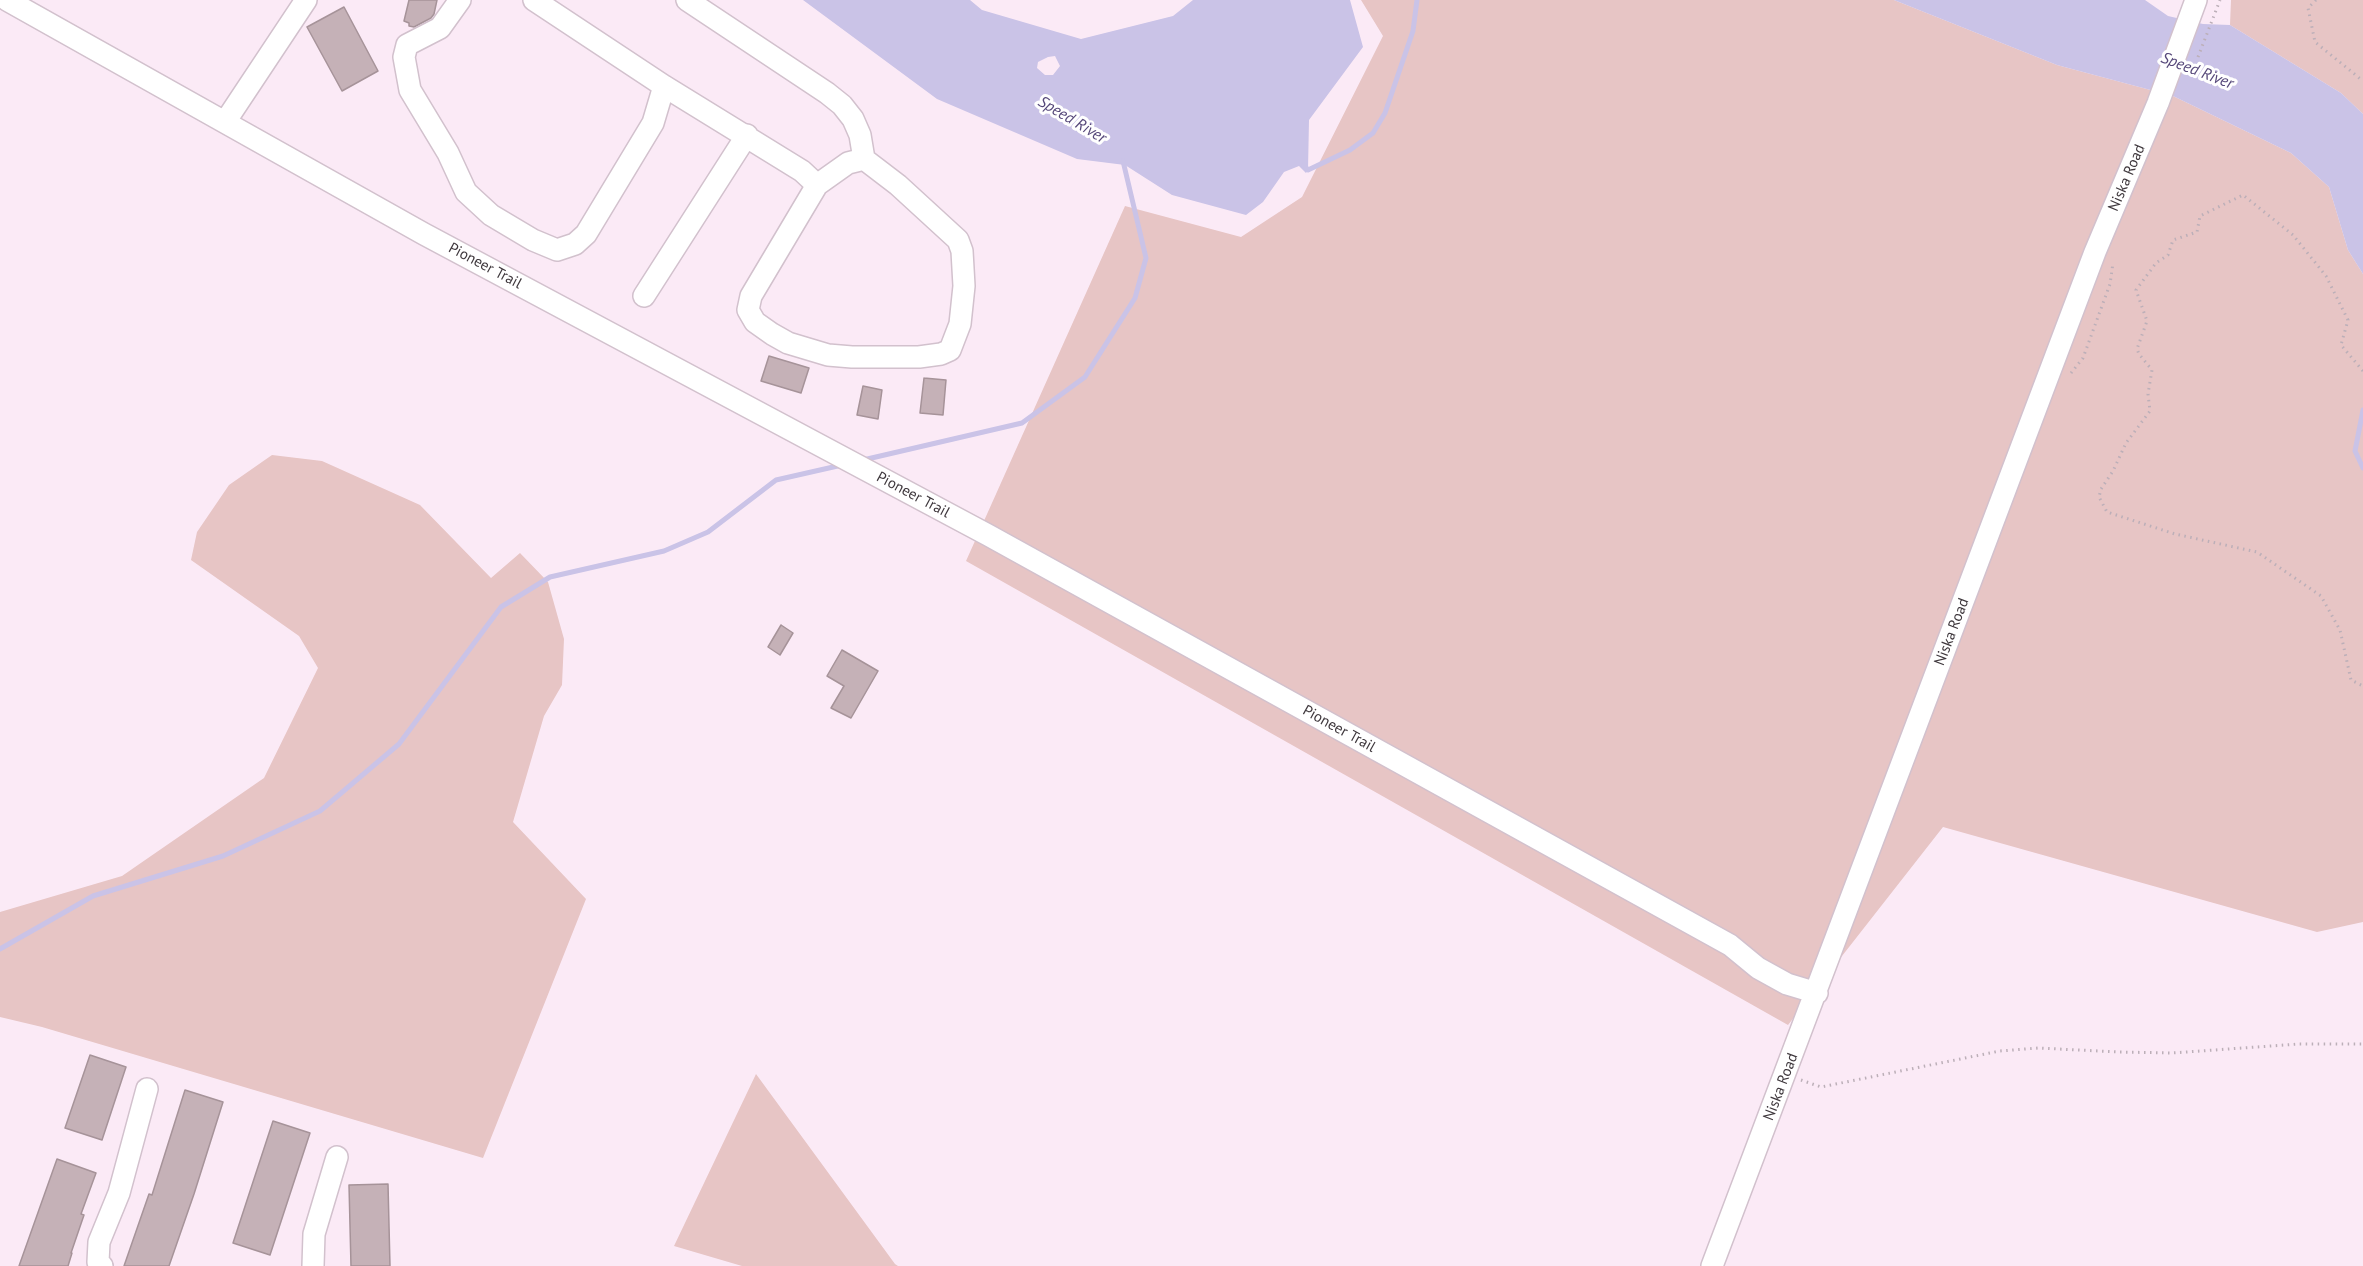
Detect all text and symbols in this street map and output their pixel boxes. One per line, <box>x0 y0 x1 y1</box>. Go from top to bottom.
water label: Speed River <box>2158 48 2236 94</box>
water label: Speed River <box>1035 92 1109 148</box>
street label: Niska Road <box>2105 142 2149 214</box>
street label: Pioneer Trail <box>445 239 525 293</box>
street label: Pioneer Trail <box>873 468 953 522</box>
street label: Niska Road <box>1931 596 1973 668</box>
street label: Pioneer Trail <box>1299 702 1379 756</box>
street label: Niska Road <box>1760 1051 1802 1123</box>

